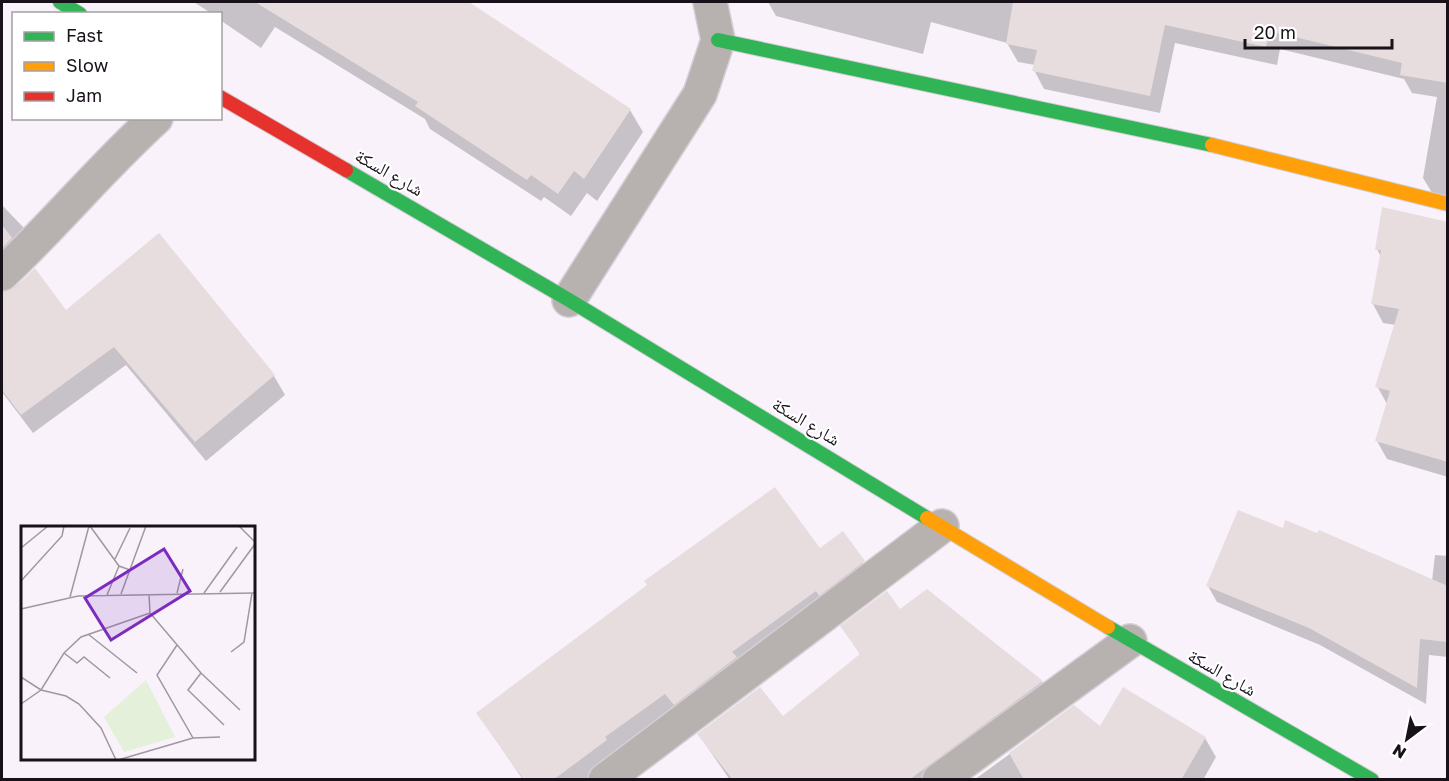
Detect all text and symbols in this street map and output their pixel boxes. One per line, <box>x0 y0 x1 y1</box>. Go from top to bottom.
legend <box>12 12 222 120</box>
scale bar <box>1245 12 1392 50</box>
text: 20 m <box>1254 21 1296 43</box>
text: Fast <box>66 24 103 46</box>
text: Slow <box>66 54 109 76</box>
text: Jam <box>66 84 102 106</box>
street label: شارع السكة <box>351 144 428 201</box>
street label: شارع السكة <box>768 392 844 451</box>
inset map <box>21 526 255 760</box>
street label: شارع السكة <box>1184 644 1261 701</box>
north arrow <box>1377 709 1437 769</box>
text: N <box>1389 740 1410 763</box>

